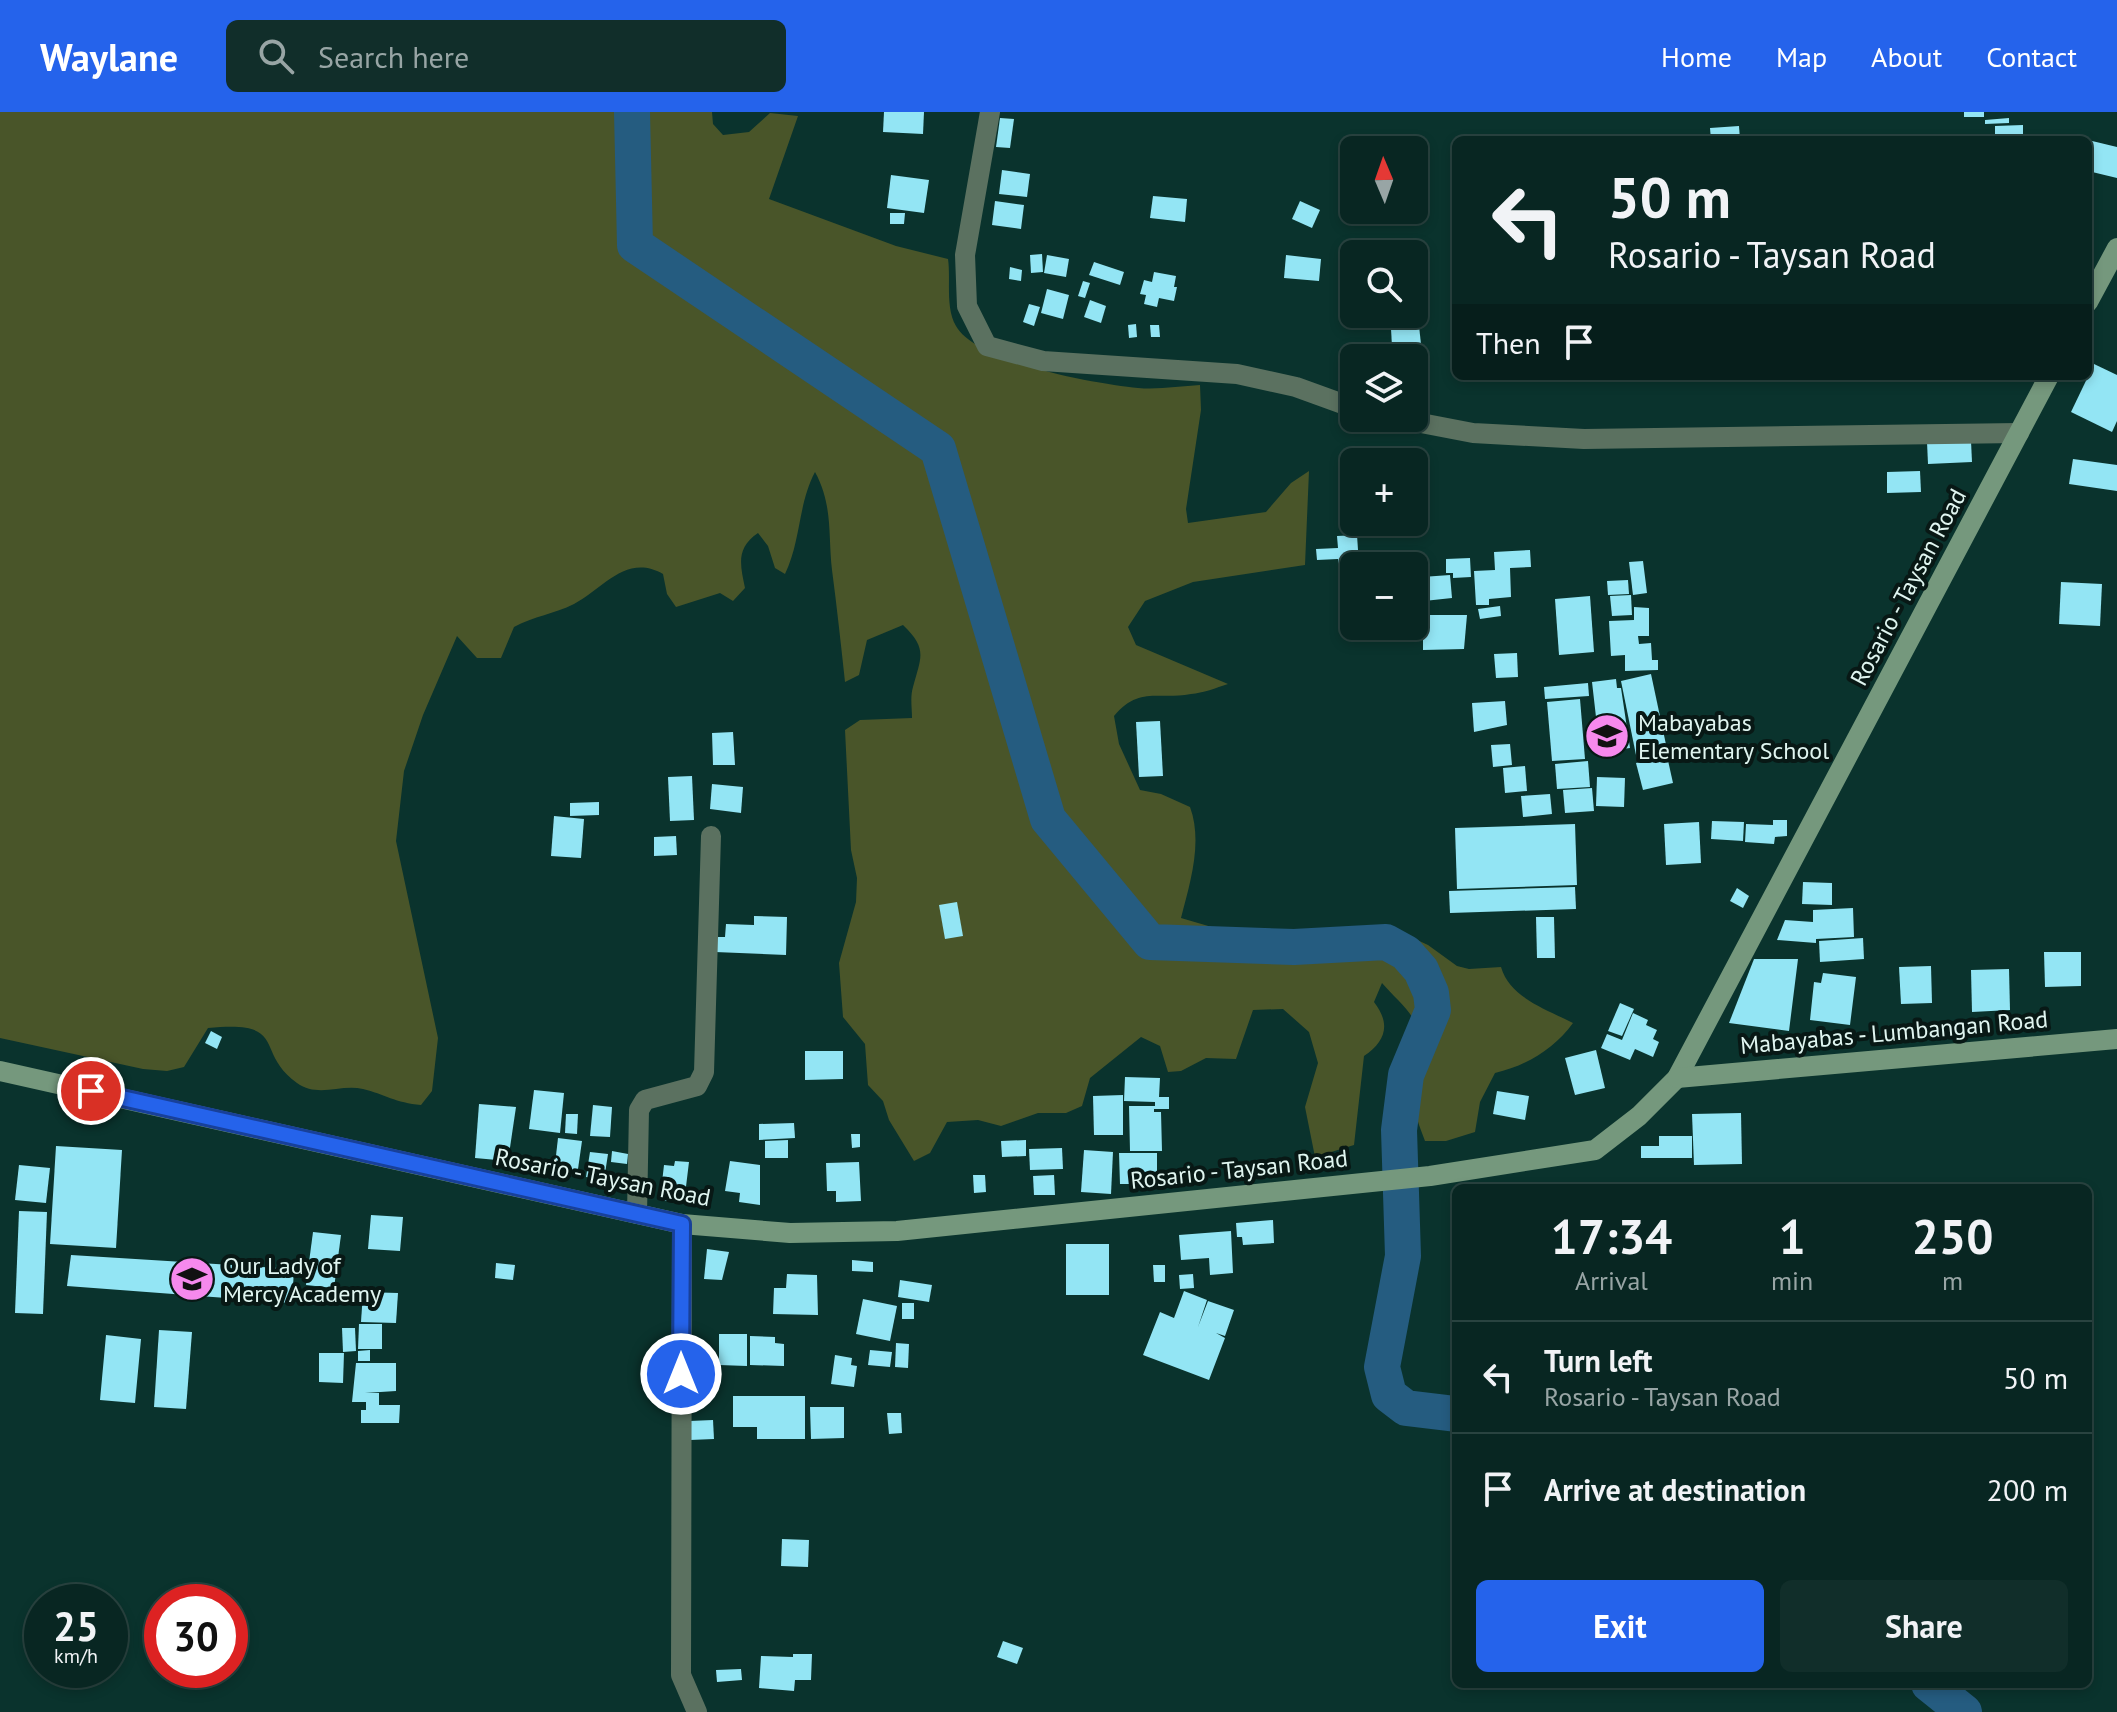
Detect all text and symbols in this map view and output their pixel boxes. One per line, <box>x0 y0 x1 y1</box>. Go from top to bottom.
search box <box>226 20 786 92</box>
text: Waylane <box>40 32 178 81</box>
icon: search <box>254 34 298 78</box>
text: Search here <box>318 37 469 76</box>
text: Home <box>1661 38 1732 75</box>
text: Map <box>1776 38 1827 75</box>
text: About <box>1871 38 1942 75</box>
text: Contact <box>1986 38 2077 75</box>
north arrow <box>1340 136 1428 224</box>
map controls <box>1340 136 1428 640</box>
text: 50 m <box>1608 161 1731 233</box>
icon: left <box>1476 168 1580 272</box>
text: Rosario - Taysan Road <box>1608 231 1936 278</box>
button: search <box>1340 240 1428 328</box>
icon: arrive <box>1557 320 1601 364</box>
text: Then <box>1476 323 1541 362</box>
button: layers <box>1340 344 1428 432</box>
button: + <box>1340 448 1428 536</box>
street label: Rosario - Taysan Road <box>1843 483 1973 691</box>
button: − <box>1340 552 1428 640</box>
place label: Mabayabas Elementary School <box>1638 707 1829 766</box>
school or university icon: Mabayabas Elementary School <box>1583 712 1631 760</box>
street label: Mabayabas - Lumbangan Road <box>1739 1003 2049 1061</box>
pin <box>57 1057 125 1125</box>
icon: arrive <box>69 1069 113 1113</box>
street label: Rosario - Taysan Road <box>493 1141 713 1213</box>
street label: Rosario - Taysan Road <box>1129 1142 1349 1196</box>
text: 17:34 <box>1551 1205 1672 1267</box>
text: 1 <box>1778 1205 1806 1267</box>
text: 250 <box>1912 1205 1993 1267</box>
place label: Our Lady of Mercy Academy <box>223 1250 381 1309</box>
school or university icon: Our Lady of Mercy Academy <box>168 1255 216 1303</box>
text: Arrival <box>1575 1264 1648 1297</box>
text: min <box>1771 1264 1813 1297</box>
text: m <box>1942 1264 1963 1297</box>
position arrow <box>639 1332 723 1416</box>
text: Turn left <box>1544 1341 1652 1380</box>
icon: left <box>1476 1355 1520 1399</box>
text: 50 m <box>2003 1358 2068 1397</box>
text: Rosario - Taysan Road <box>1544 1380 1781 1413</box>
icon: arrive <box>1476 1467 1520 1511</box>
text: Arrive at destination <box>1544 1470 1806 1509</box>
text: 200 m <box>1987 1470 2068 1509</box>
button: Exit <box>1476 1580 1764 1672</box>
button: Share <box>1780 1580 2068 1672</box>
speed limit sign: 30 <box>144 1584 248 1688</box>
text: 25 <box>53 1600 99 1652</box>
text: km/h <box>54 1643 98 1669</box>

